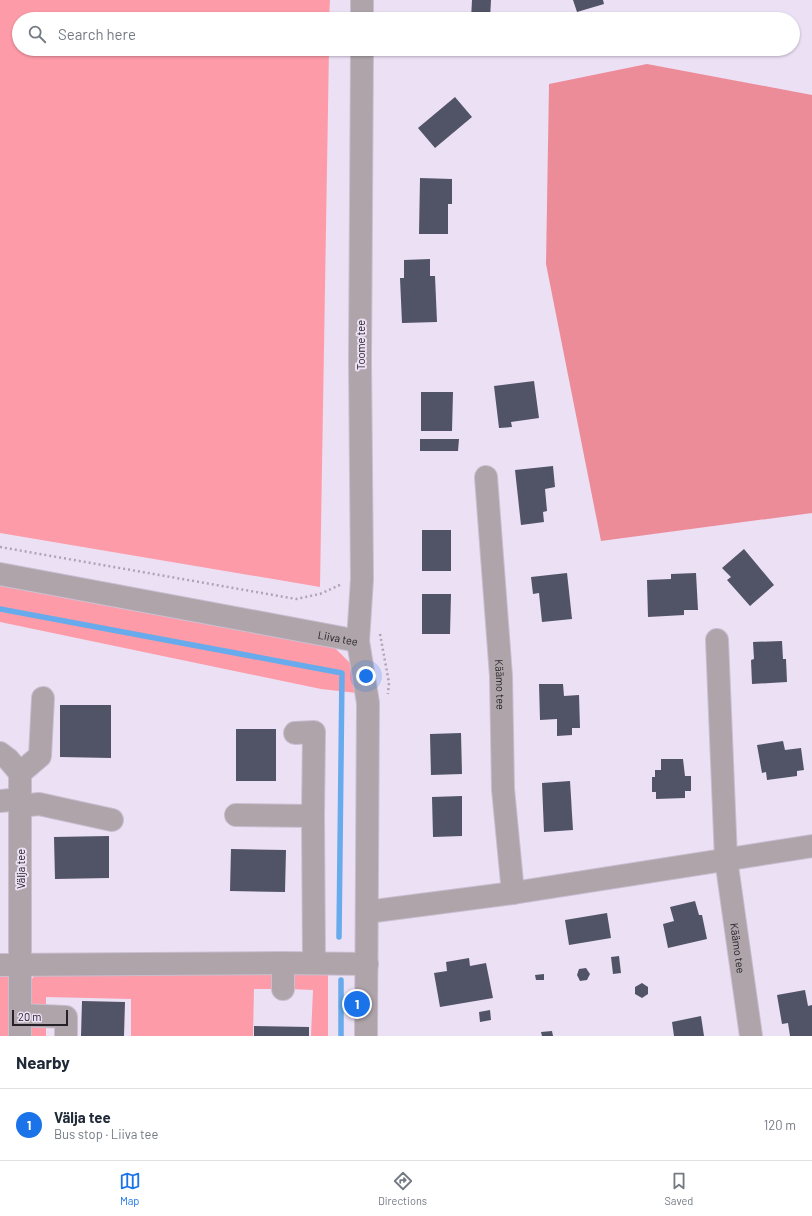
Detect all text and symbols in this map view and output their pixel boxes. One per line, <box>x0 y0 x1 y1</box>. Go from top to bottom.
search box <box>12 12 800 56</box>
icon: search <box>26 23 48 45</box>
text: Search here <box>58 25 136 43</box>
street label: Toome tee <box>354 320 367 370</box>
street label: Liiva tee <box>317 627 359 647</box>
street label: Käämo tee <box>493 659 508 710</box>
your location <box>356 666 376 686</box>
street label: Välja tee <box>14 849 27 889</box>
street label: Käämo tee <box>729 922 749 974</box>
pin: 1 <box>344 989 370 1019</box>
scale bar <box>12 1008 68 1027</box>
text: 20 m <box>18 1010 41 1023</box>
text: Nearby <box>16 1052 70 1072</box>
text: Välja tee <box>54 1108 111 1126</box>
text: 1 <box>27 1117 31 1133</box>
text: 120 m <box>764 1117 796 1133</box>
text: Bus stop · Liiva tee <box>54 1126 158 1142</box>
tab: Map <box>119 1170 141 1207</box>
tab: Directions <box>378 1170 427 1207</box>
tab: Saved <box>664 1170 693 1207</box>

